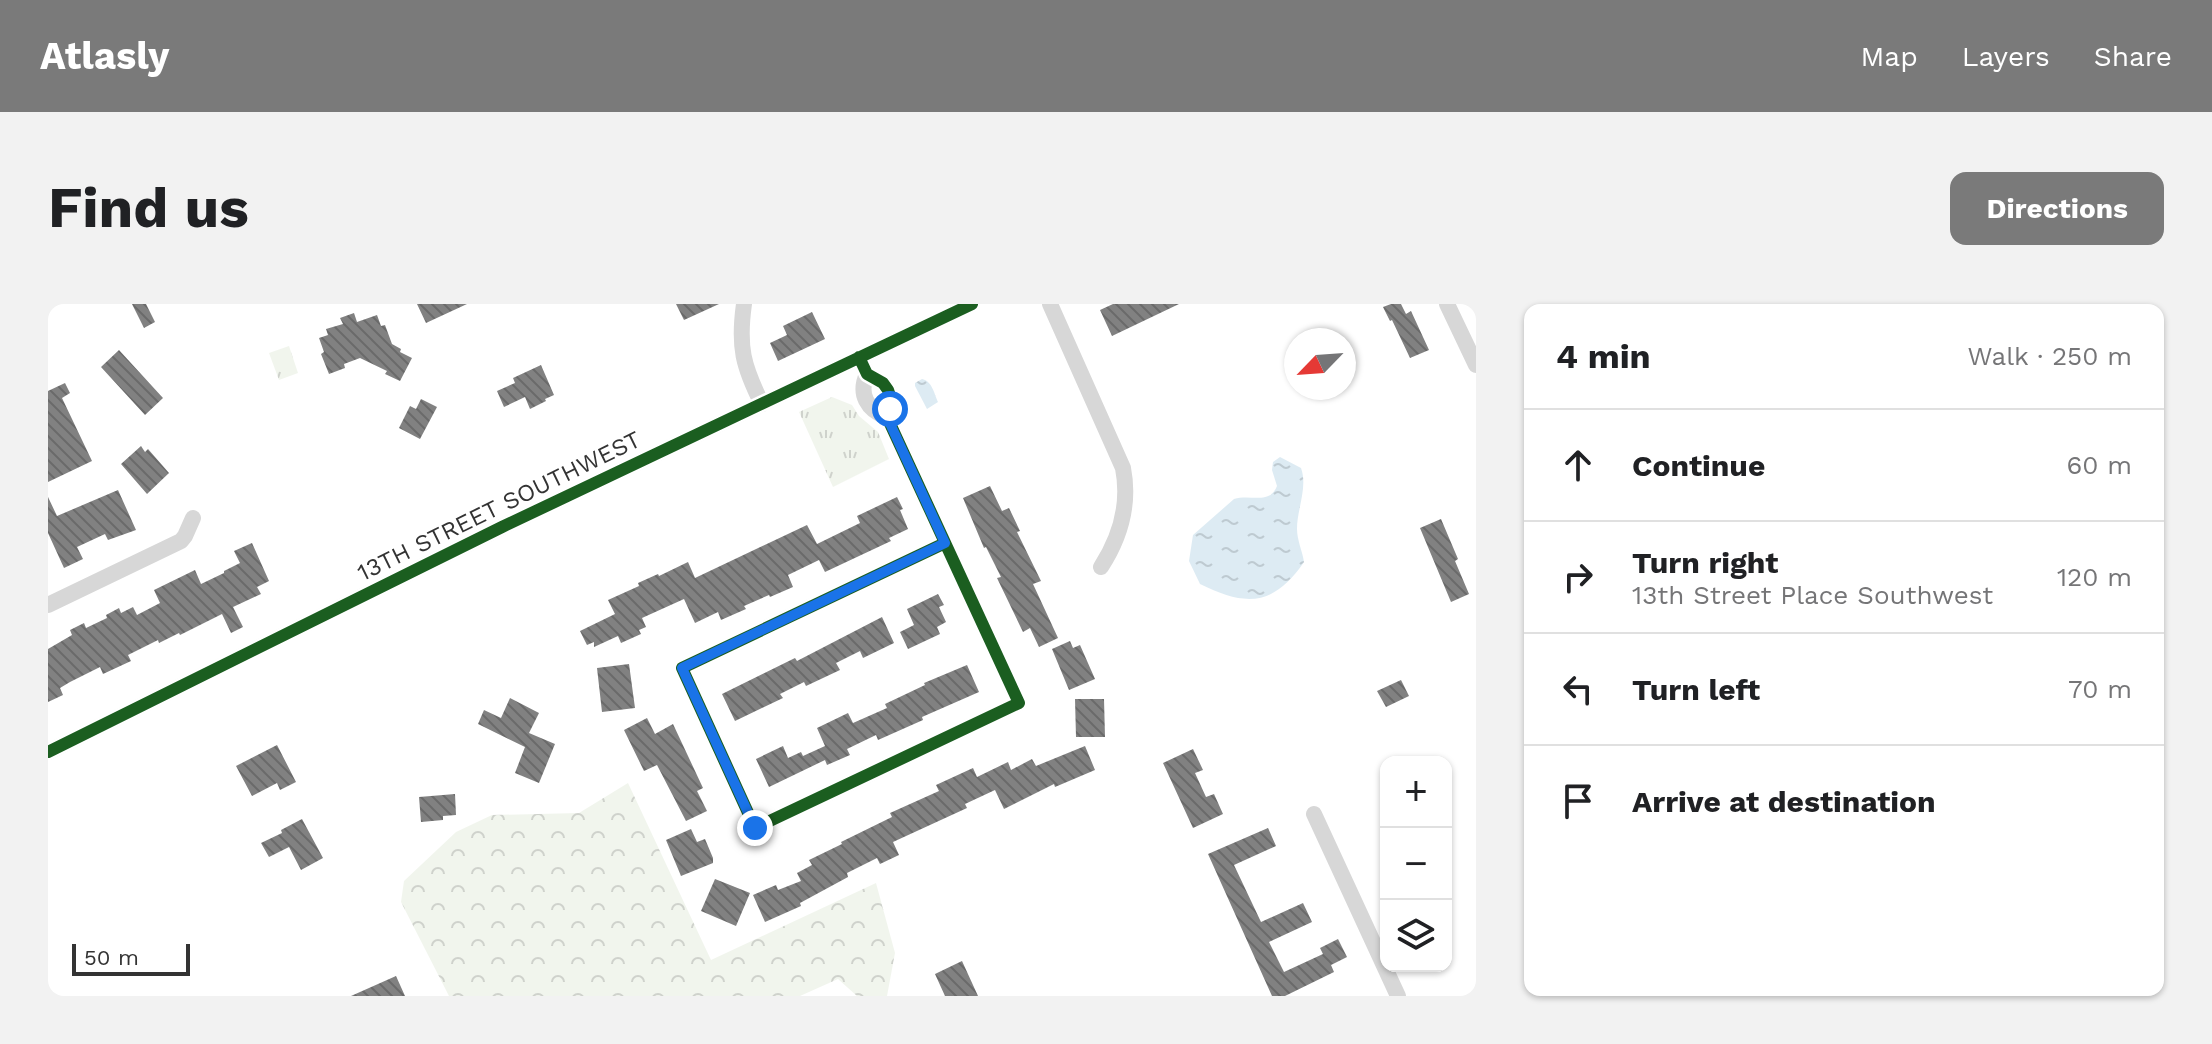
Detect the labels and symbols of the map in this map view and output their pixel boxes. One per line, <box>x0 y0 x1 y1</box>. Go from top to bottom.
north arrow <box>1284 328 1356 400</box>
route start <box>872 391 908 427</box>
street label: 13TH STREET SOUTHWEST <box>353 425 645 587</box>
route end <box>737 810 773 846</box>
scale bar <box>72 940 190 976</box>

